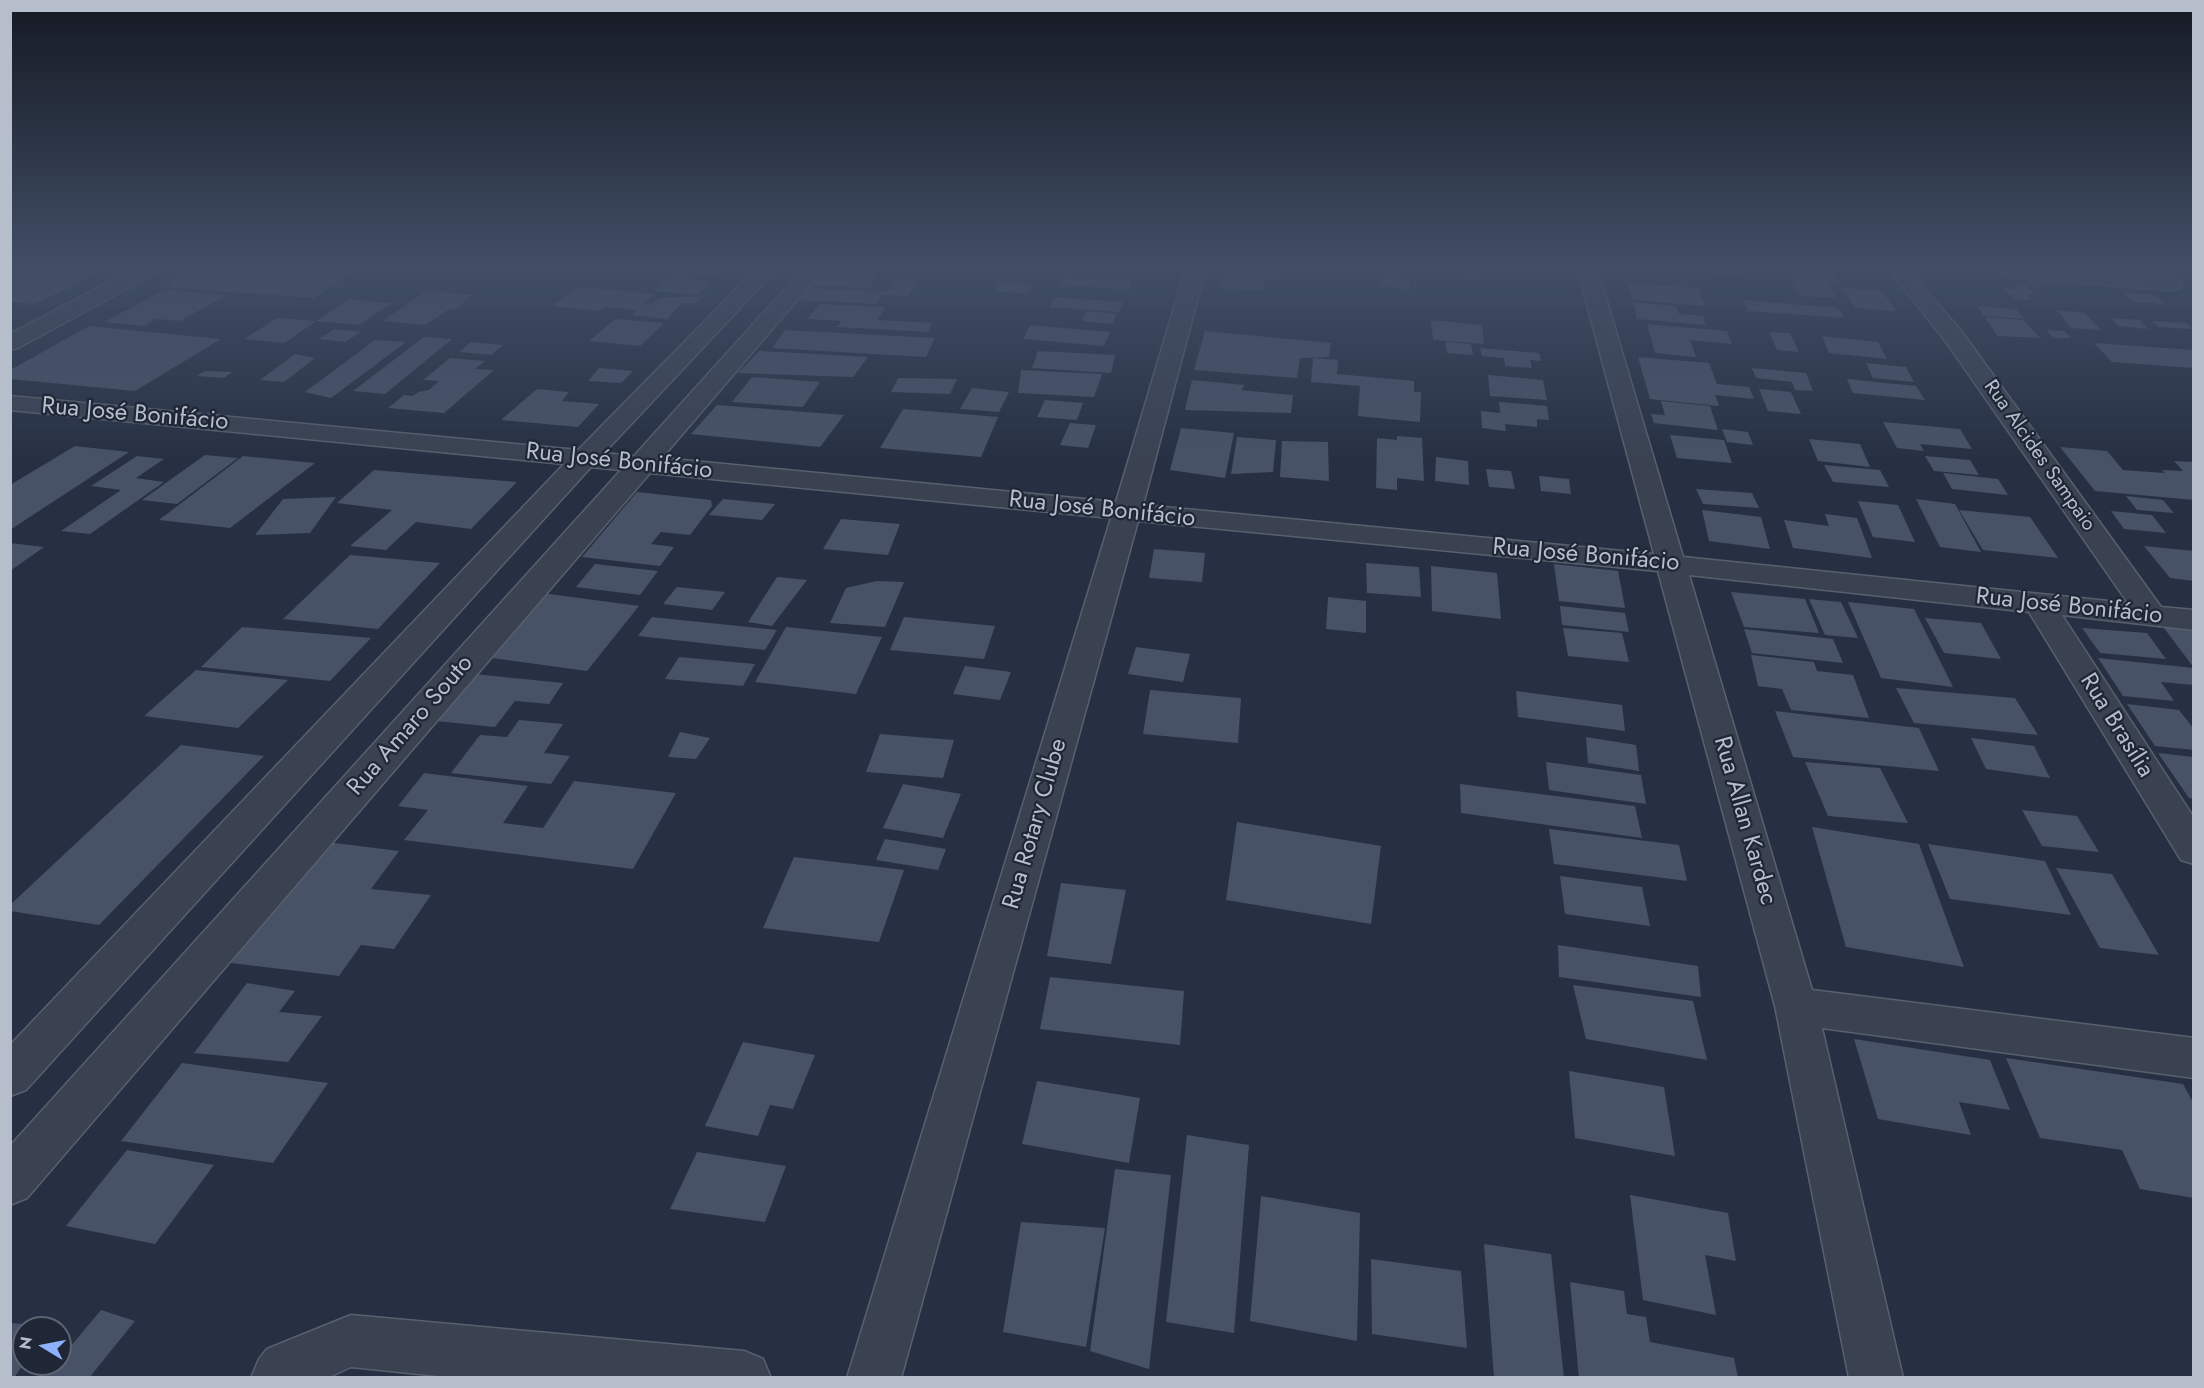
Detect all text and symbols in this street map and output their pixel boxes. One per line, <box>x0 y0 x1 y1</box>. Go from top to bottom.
street label: Rua Alcides Sampaio <box>1978 376 2100 536</box>
street label: Rua José Bonifácio <box>40 392 230 438</box>
street label: Rua José Bonifácio <box>524 438 714 486</box>
street label: Rua José Bonifácio <box>1007 486 1197 534</box>
street label: Rua José Bonifácio <box>1491 533 1681 579</box>
street label: Rua José Bonifácio <box>1974 583 2164 631</box>
street label: Rua Amaro Souto <box>342 650 480 802</box>
street label: Rua Brasília <box>2073 669 2159 783</box>
street label: Rua Allan Kardec <box>1706 733 1782 909</box>
street label: Rua Rotary Clube <box>998 735 1074 913</box>
north arrow <box>12 1316 72 1376</box>
text: N <box>13 1335 38 1351</box>

